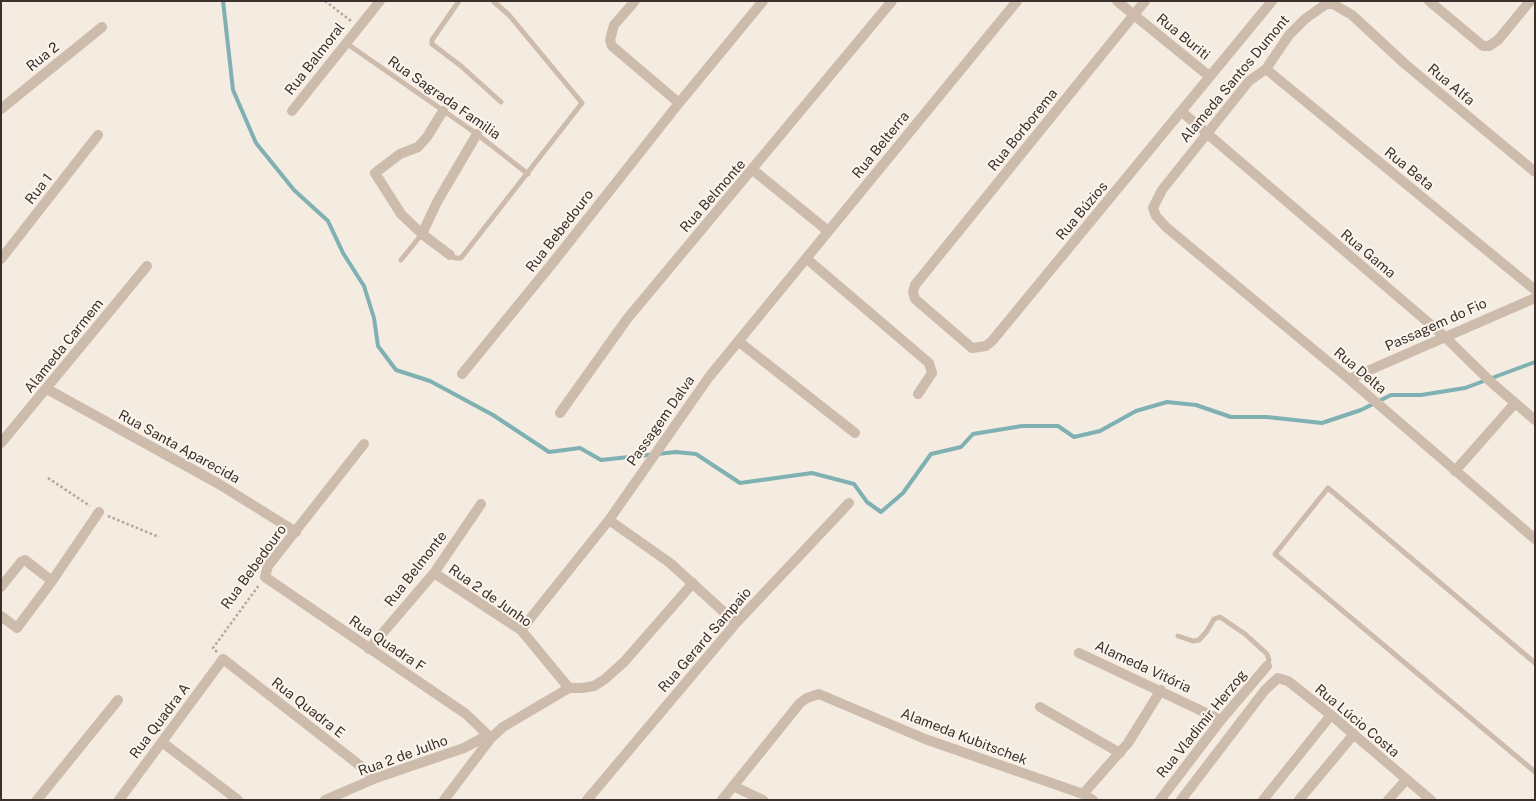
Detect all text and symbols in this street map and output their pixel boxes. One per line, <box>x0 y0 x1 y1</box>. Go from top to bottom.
street label: Rua Buriti <box>1153 10 1213 64</box>
street label: Alameda Santos Dumont <box>1177 12 1293 146</box>
street label: Rua Balmoral <box>282 19 348 99</box>
street label: Rua 2 <box>23 39 63 75</box>
street label: Rua Sagrada Familia <box>384 53 504 143</box>
street label: Rua Alfa <box>1424 61 1478 109</box>
street label: Rua Borborema <box>985 86 1061 174</box>
street label: Rua Belterra <box>849 108 913 182</box>
street label: Rua Beta <box>1381 144 1437 194</box>
street label: Rua Belmonte <box>677 156 749 236</box>
street label: Rua 1 <box>22 170 56 208</box>
street label: Rua Búzios <box>1053 178 1111 244</box>
street label: Rua Bebedouro <box>523 186 597 276</box>
street label: Rua Gama <box>1337 226 1399 282</box>
street label: Passagem do Fio <box>1382 295 1490 355</box>
street label: Alameda Carmem <box>21 296 107 396</box>
street label: Rua Delta <box>1330 344 1390 398</box>
street label: Passagem Dalva <box>624 373 698 469</box>
street label: Rua Santa Aparecida <box>115 407 243 487</box>
street label: Rua Bebedouro <box>218 522 290 612</box>
street label: Rua Belmonte <box>381 528 451 610</box>
street label: Rua 2 de Junho <box>445 561 535 631</box>
street label: Rua Gerard Sampaio <box>655 584 755 696</box>
street label: Rua Quadra F <box>346 612 428 676</box>
street label: Alameda Vitória <box>1092 637 1194 697</box>
street label: Rua Vladimir Herzog <box>1153 667 1251 781</box>
street label: Rua Quadra E <box>268 674 348 742</box>
street label: Rua Quadra A <box>126 680 194 762</box>
street label: Rua Lúcio Costa <box>1311 681 1403 761</box>
street label: Alameda Kubitschek <box>898 705 1030 769</box>
street label: Rua 2 de Julho <box>356 732 450 780</box>

